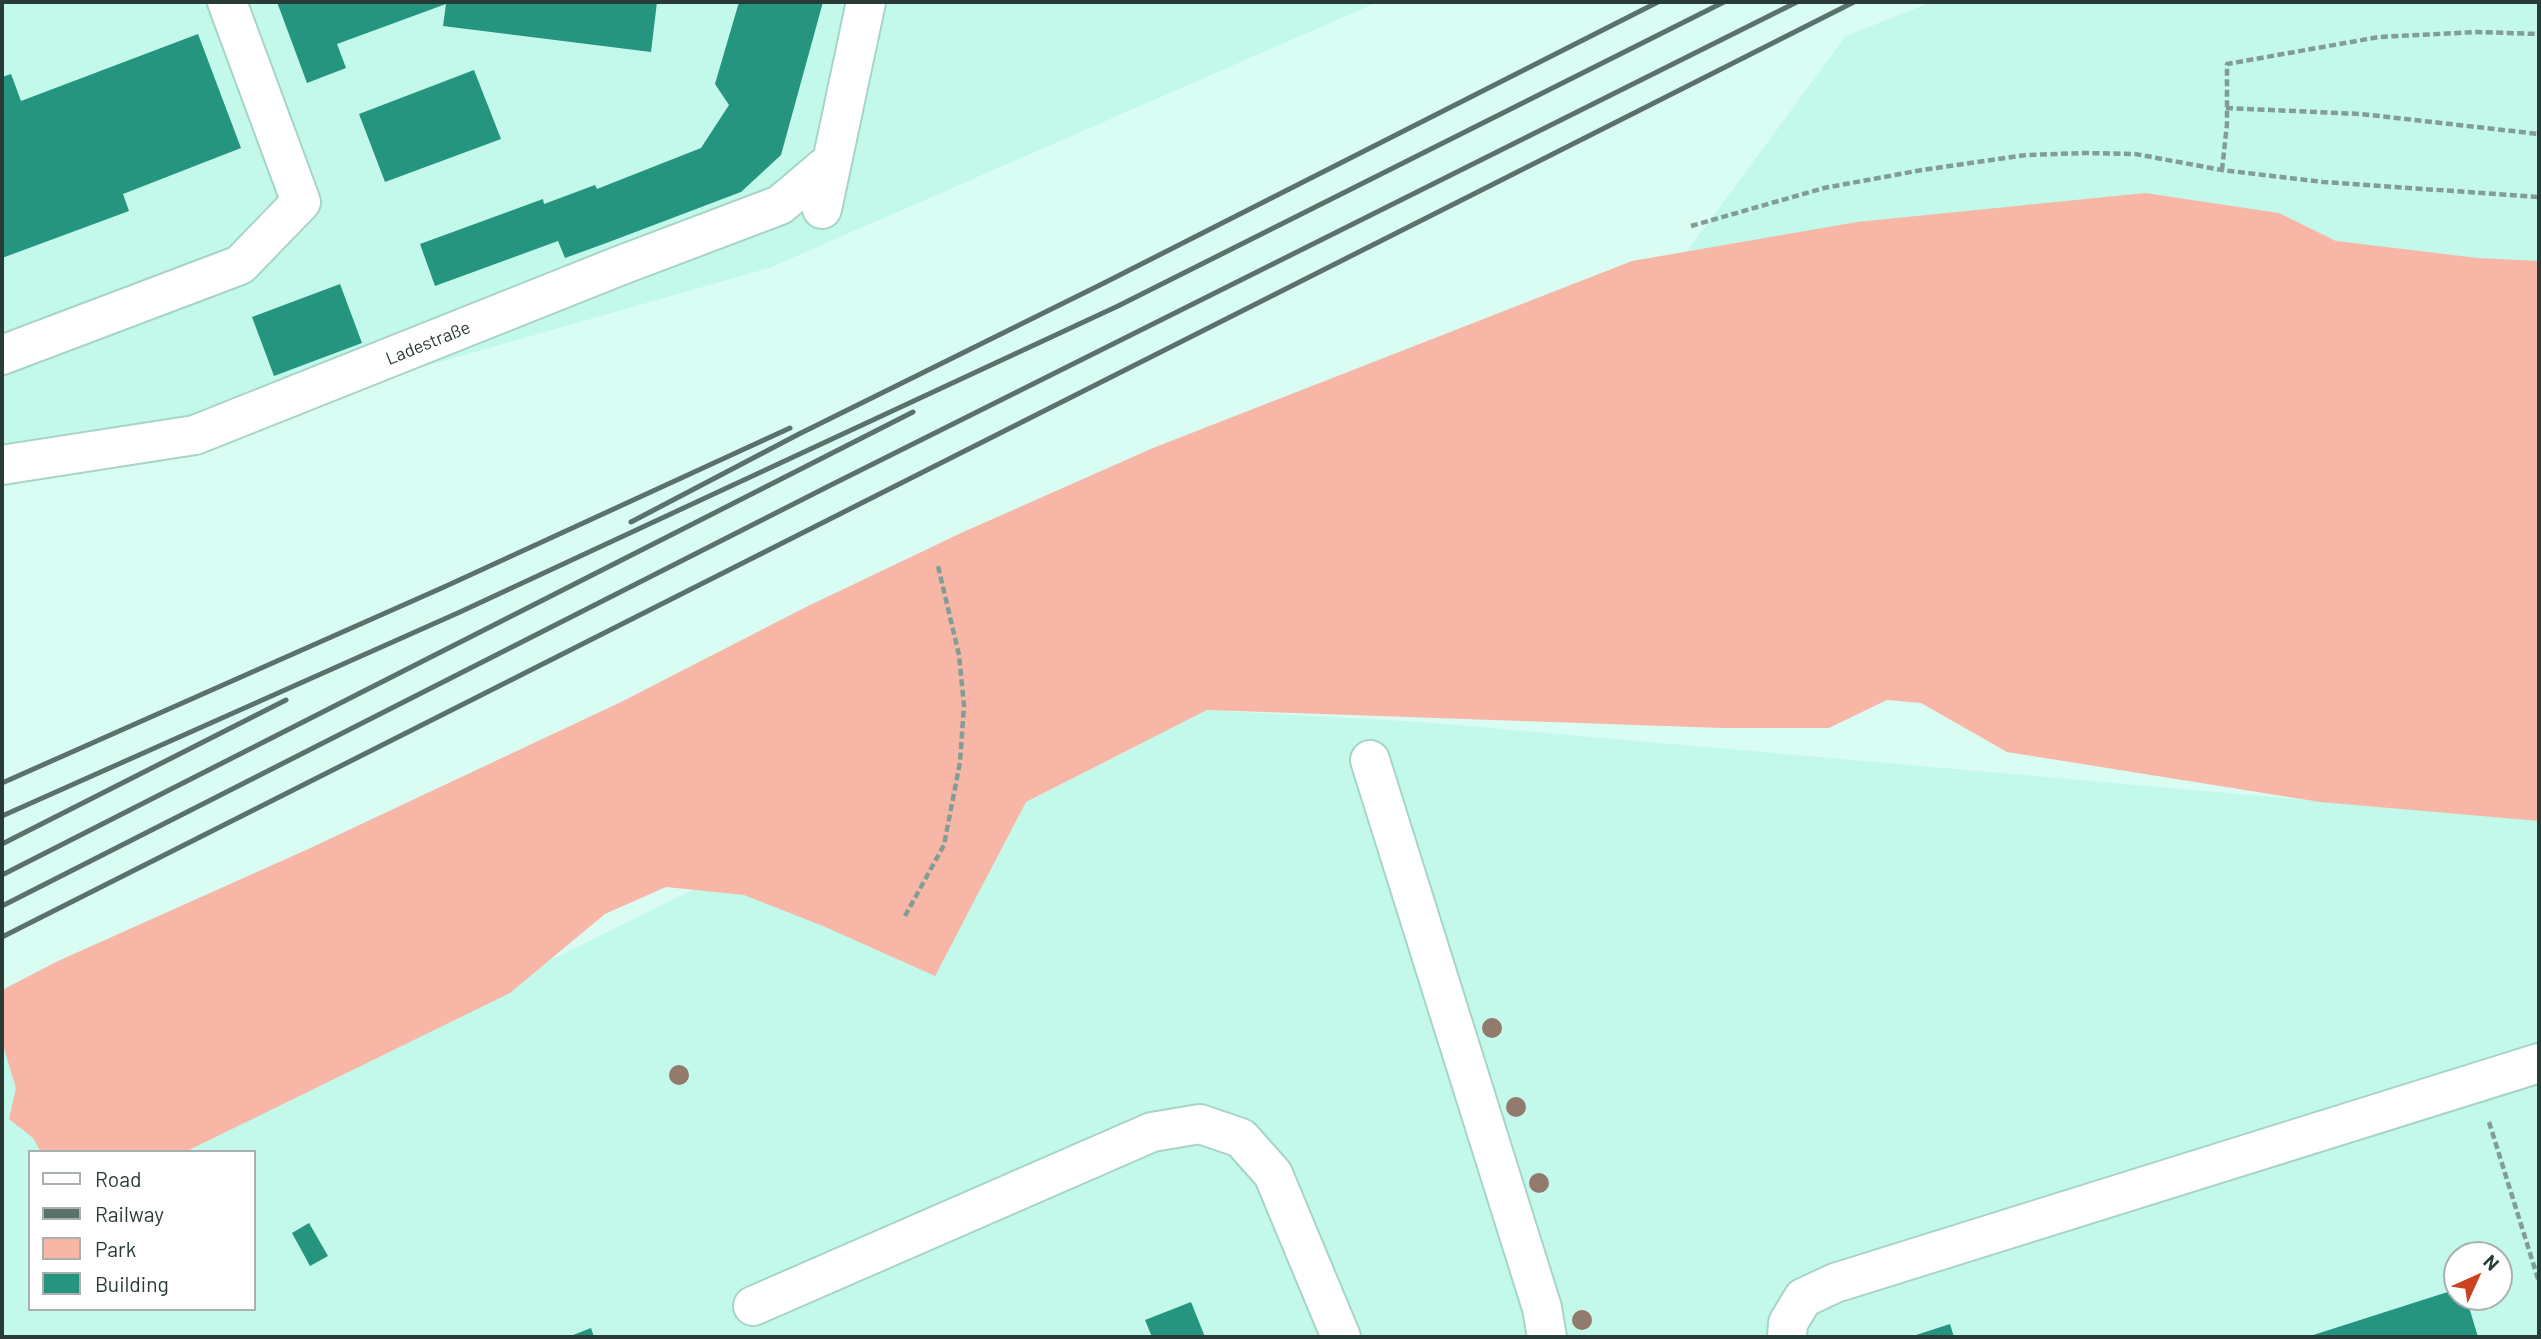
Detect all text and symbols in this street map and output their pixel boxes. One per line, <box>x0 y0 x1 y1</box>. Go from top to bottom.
street label: Ladestraße <box>383 316 473 370</box>
legend <box>28 1150 256 1311</box>
text: Road <box>95 1166 141 1191</box>
text: Railway <box>95 1201 164 1226</box>
text: Park <box>95 1236 136 1261</box>
north arrow <box>2443 1241 2513 1311</box>
text: N <box>2479 1250 2504 1275</box>
text: Building <box>95 1271 169 1296</box>

